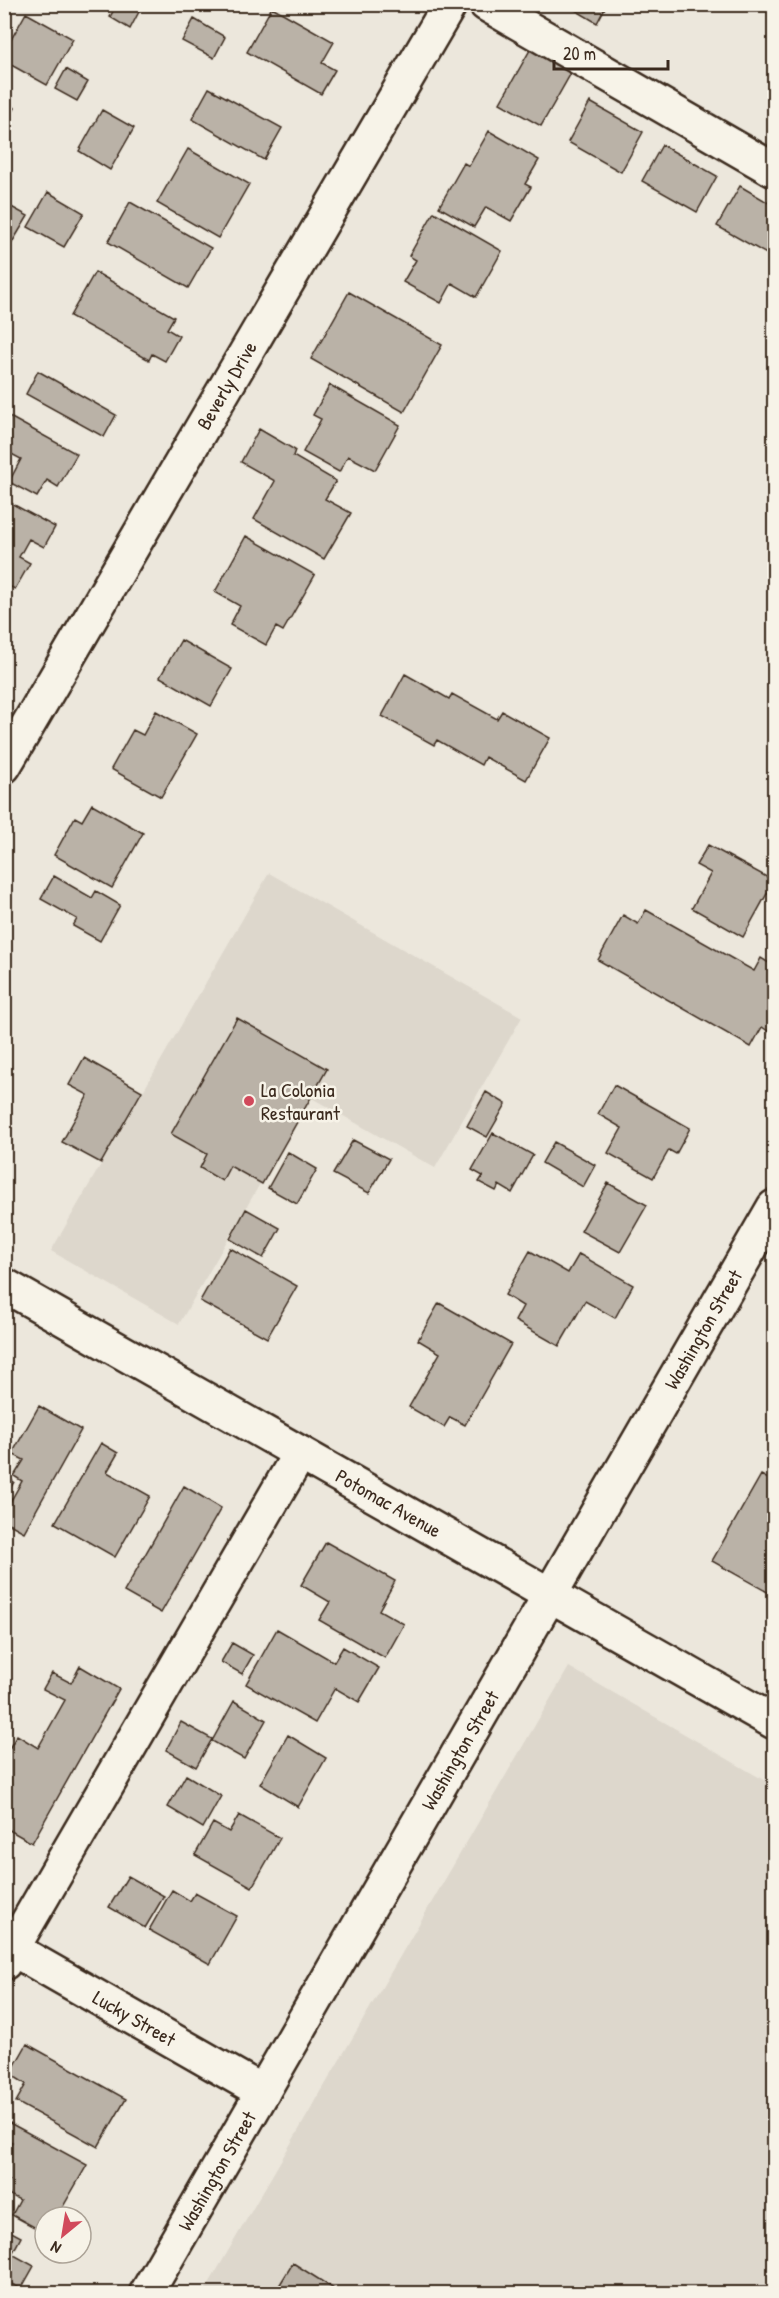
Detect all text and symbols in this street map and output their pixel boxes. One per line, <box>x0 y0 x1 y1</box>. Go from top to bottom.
scale bar <box>554 33 668 71</box>
text: 20 m <box>563 41 596 66</box>
street label: Beverly Drive <box>190 336 263 434</box>
place label: La Colonia Restaurant <box>261 1076 341 1126</box>
marker: La Colonia Restaurant <box>242 1094 256 1108</box>
street label: Washington Street <box>658 1263 749 1394</box>
street label: Potomac Avenue <box>331 1462 446 1543</box>
street label: Washington Street <box>415 1684 505 1815</box>
street label: Lucky Street <box>88 1984 182 2053</box>
street label: Washington Street <box>171 2105 262 2236</box>
north arrow <box>33 2205 93 2265</box>
text: N <box>46 2236 65 2260</box>

